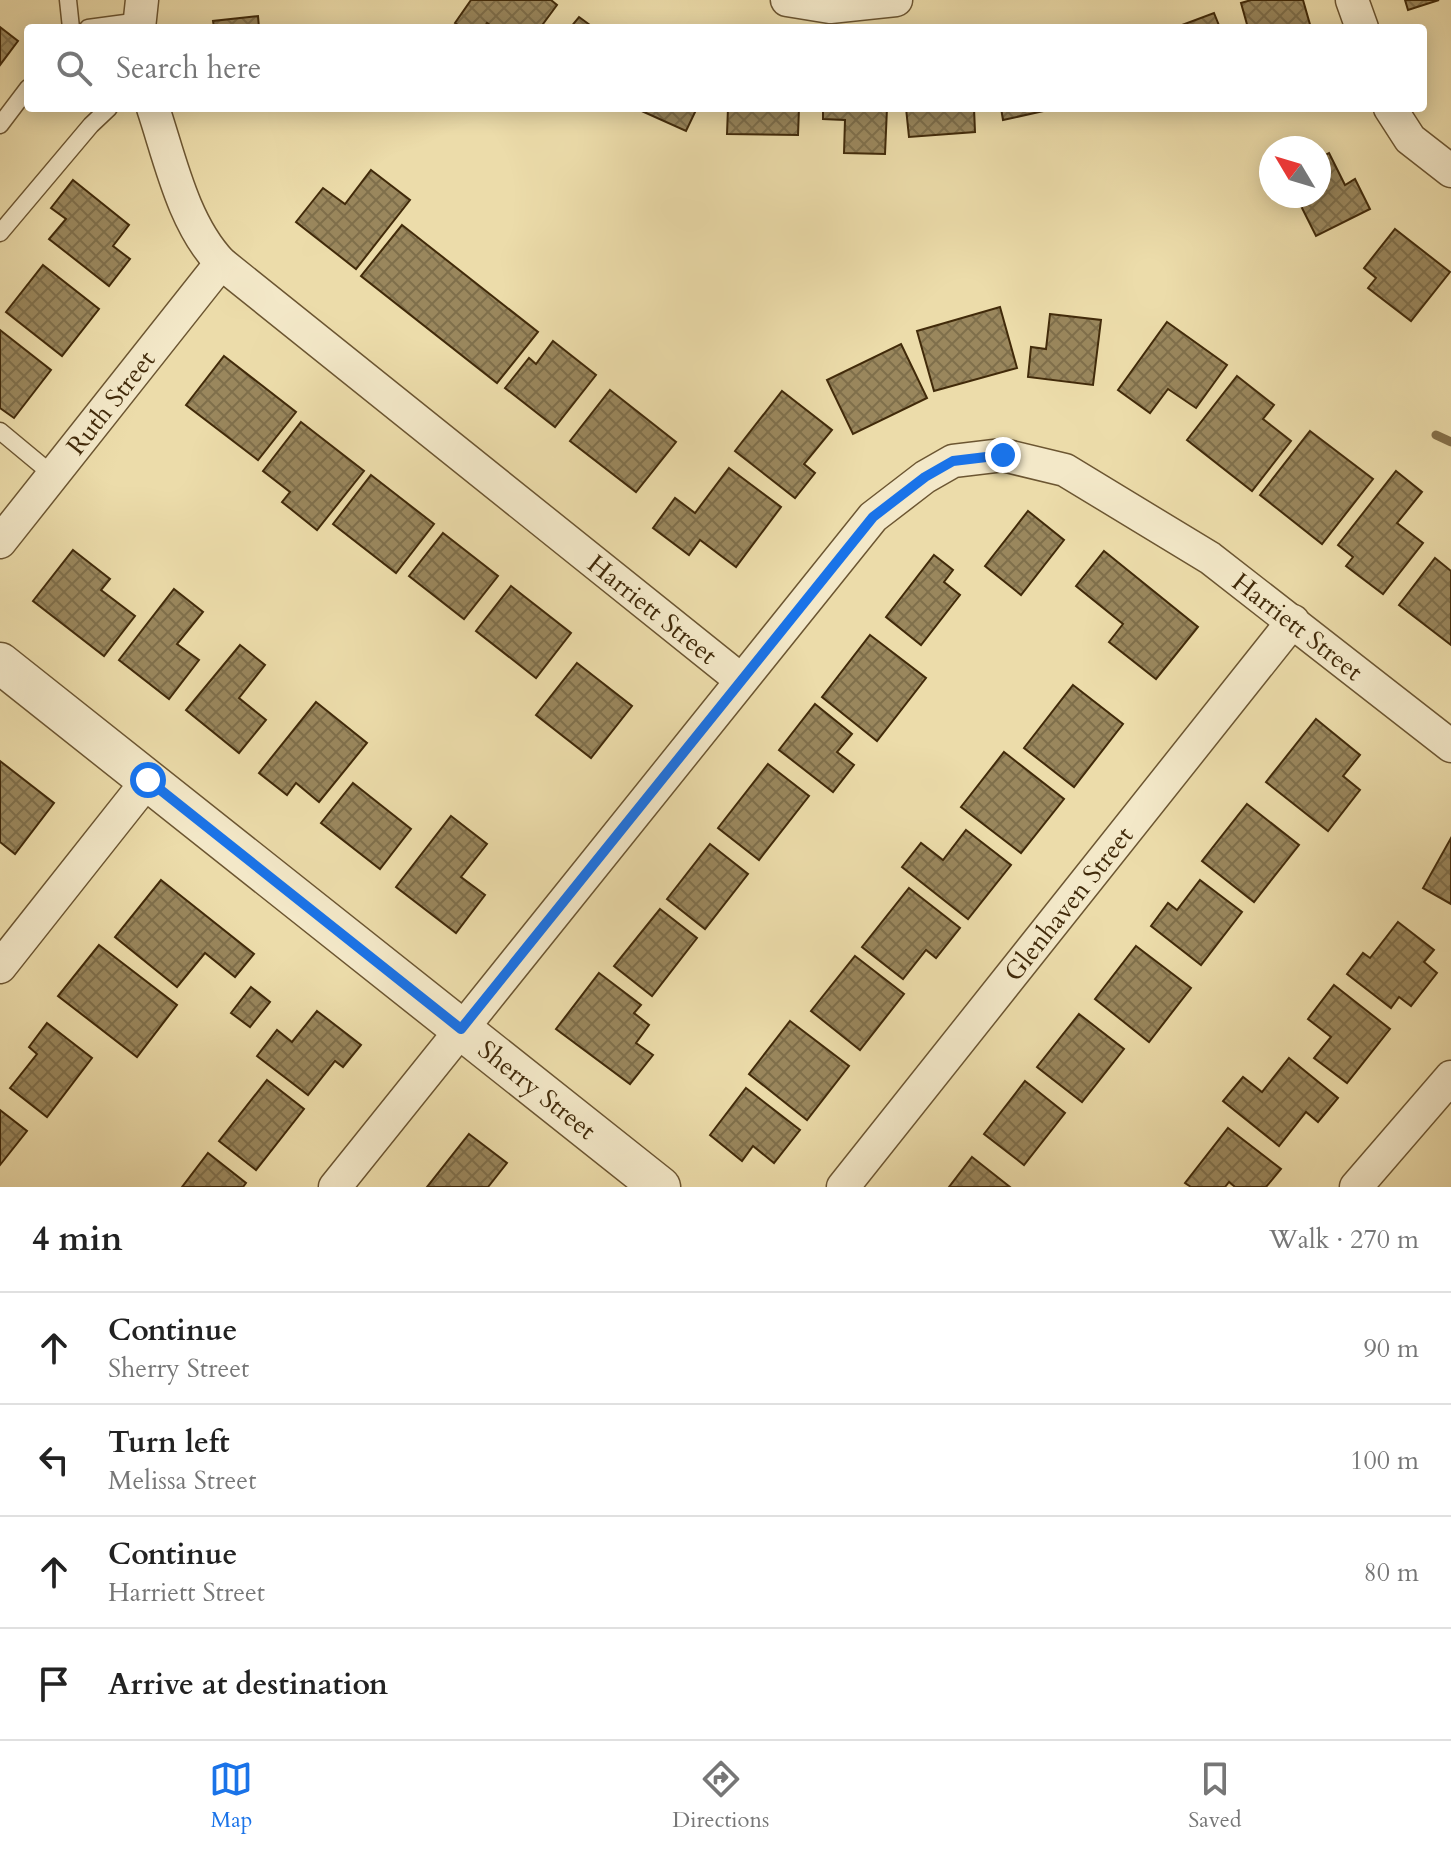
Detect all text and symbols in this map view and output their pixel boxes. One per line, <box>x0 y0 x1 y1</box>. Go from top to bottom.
search box <box>24 24 1427 112</box>
icon: search <box>52 46 96 90</box>
text: Search here <box>116 48 261 89</box>
north arrow <box>1259 136 1331 208</box>
street label: Ruth Street <box>58 343 163 462</box>
route end <box>985 437 1021 473</box>
street label: Harriett Street <box>580 546 725 672</box>
street label: Harriett Street <box>1225 564 1370 688</box>
route start <box>130 762 166 798</box>
street label: Glenhaven Street <box>996 819 1141 988</box>
street label: Sherry Street <box>471 1032 604 1147</box>
text: 4 min <box>32 1216 123 1262</box>
text: Walk · 270 m <box>1269 1222 1419 1257</box>
text: Continue <box>108 1310 237 1351</box>
icon: ahead <box>32 1326 76 1370</box>
text: 90 m <box>1363 1331 1419 1366</box>
text: Sherry Street <box>108 1351 249 1386</box>
text: Turn left <box>108 1422 230 1463</box>
icon: left <box>32 1438 76 1482</box>
text: 100 m <box>1350 1443 1419 1478</box>
text: Melissa Street <box>108 1463 256 1498</box>
text: Continue <box>108 1534 237 1575</box>
icon: ahead <box>32 1550 76 1594</box>
text: 80 m <box>1363 1555 1419 1590</box>
text: Harriett Street <box>108 1575 265 1610</box>
icon: arrive <box>32 1662 76 1706</box>
text: Arrive at destination <box>108 1664 388 1705</box>
tab: Map <box>209 1757 253 1835</box>
tab: Directions <box>672 1757 769 1835</box>
tab: Saved <box>1188 1757 1242 1835</box>

